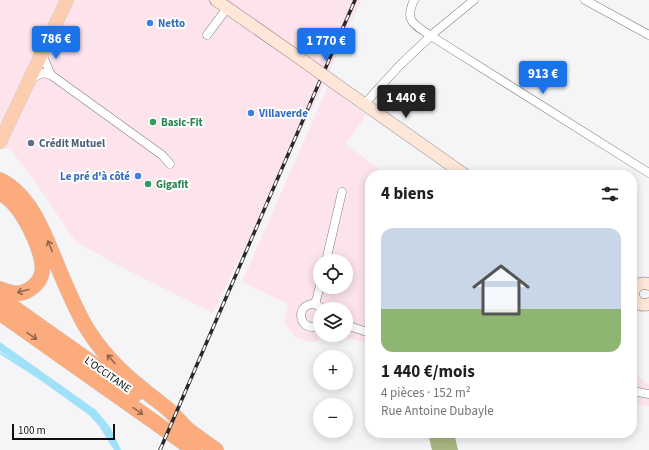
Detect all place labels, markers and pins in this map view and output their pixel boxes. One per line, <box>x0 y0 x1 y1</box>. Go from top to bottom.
place label: Netto <box>158 16 185 31</box>
marker: Netto <box>145 18 155 28</box>
pin: 786 € <box>28 26 84 60</box>
pin: 1 770 € <box>289 28 363 62</box>
pin: 913 € <box>515 61 571 95</box>
pin: 1 440 € <box>369 85 443 119</box>
place label: Villaverde <box>258 106 308 121</box>
marker: Villaverde <box>246 108 256 118</box>
place label: Basic-Fit <box>161 115 204 130</box>
marker: Basic-Fit <box>148 117 158 127</box>
place label: Crédit Mutuel <box>39 136 106 151</box>
marker: Crédit Mutuel <box>26 138 36 148</box>
place label: Le pré d'à côté <box>60 169 130 184</box>
marker: Le pré d'à côté <box>133 171 143 181</box>
place label: Gigafit <box>156 177 189 192</box>
marker: Gigafit <box>143 179 153 189</box>

